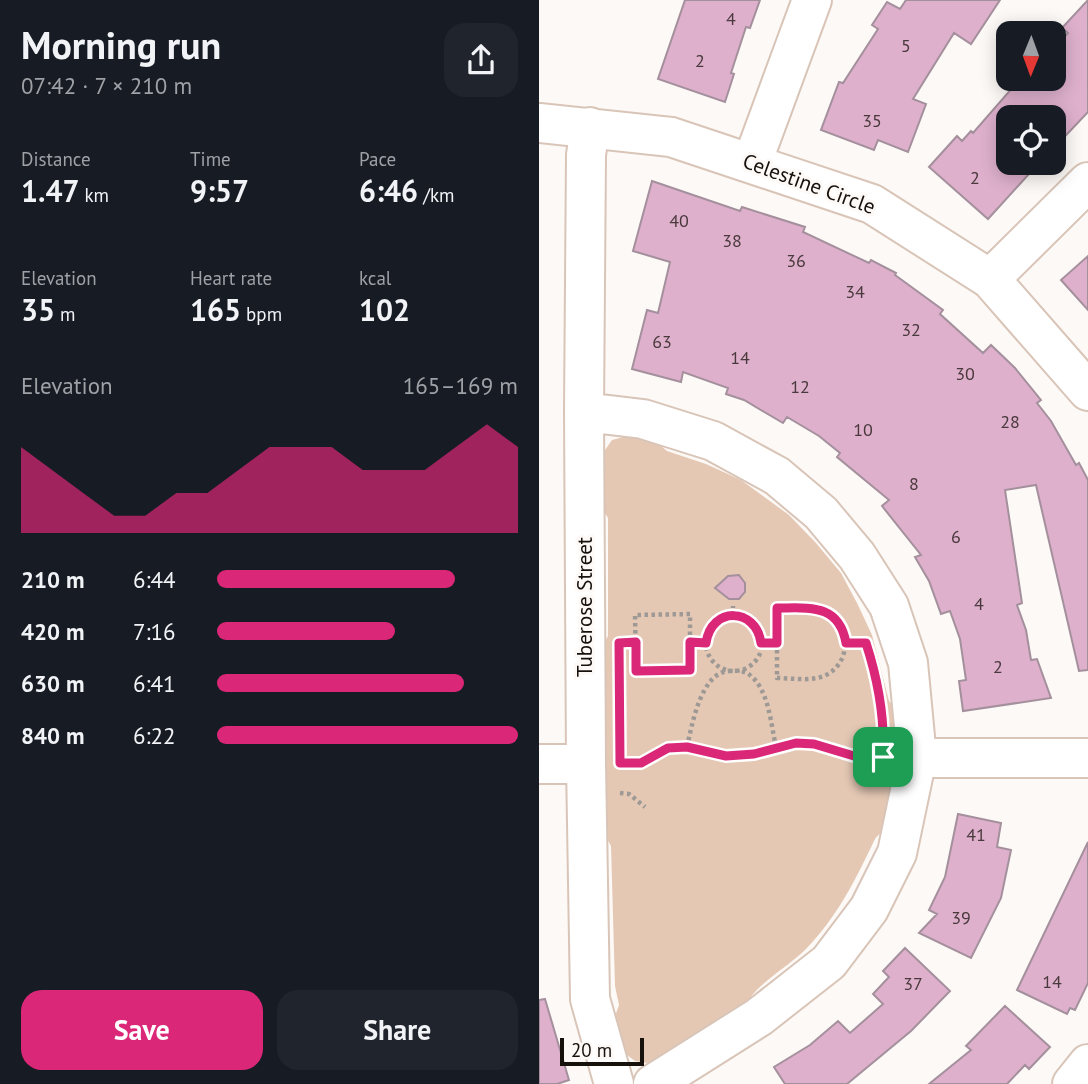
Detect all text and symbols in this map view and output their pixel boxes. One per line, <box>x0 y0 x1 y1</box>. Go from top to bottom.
house number: 4 <box>726 7 736 30</box>
text: Morning run <box>21 20 221 69</box>
north arrow <box>996 21 1066 91</box>
map controls <box>996 21 1066 175</box>
button: share <box>444 23 518 97</box>
house number: 5 <box>901 34 911 57</box>
house number: 2 <box>695 49 705 72</box>
text: 07:42 · 7 × 210 m <box>21 71 192 100</box>
button: locate <box>996 105 1066 175</box>
house number: 35 <box>862 109 882 132</box>
text: Distance <box>21 147 91 171</box>
text: Time <box>190 147 231 171</box>
text: Pace <box>359 147 396 171</box>
street label: Celestine Circle <box>739 147 879 220</box>
house number: 2 <box>970 166 980 189</box>
text: 1.47 <box>21 171 79 210</box>
text: 9:57 <box>190 171 249 210</box>
text: 6:46 <box>359 171 418 210</box>
text: km <box>79 183 109 207</box>
text: /km <box>418 183 454 207</box>
house number: 40 <box>669 209 689 232</box>
house number: 38 <box>722 229 742 252</box>
house number: 36 <box>786 249 806 272</box>
text: Elevation <box>21 266 97 290</box>
text: Heart rate <box>190 266 272 290</box>
text: kcal <box>359 266 391 290</box>
house number: 34 <box>845 280 865 303</box>
text: 35 <box>21 290 55 329</box>
text: 165 <box>190 290 241 329</box>
text: 102 <box>359 290 410 329</box>
text: m <box>55 302 76 326</box>
text: bpm <box>241 302 282 326</box>
house number: 32 <box>901 318 921 341</box>
house number: 63 <box>652 330 672 353</box>
house number: 14 <box>730 346 750 369</box>
house number: 30 <box>955 362 975 385</box>
text: Elevation <box>21 371 113 400</box>
text: 165–169 m <box>403 371 518 400</box>
house number: 12 <box>790 375 810 398</box>
house number: 28 <box>1000 410 1020 433</box>
house number: 10 <box>853 418 873 441</box>
house number: 8 <box>909 472 919 495</box>
house number: 6 <box>951 525 961 548</box>
street label: Tuberose Street <box>571 537 598 677</box>
text: 210 m <box>21 565 84 594</box>
text: 6:44 <box>133 565 176 594</box>
house number: 4 <box>974 592 984 615</box>
text: 420 m <box>21 617 84 646</box>
text: 7:16 <box>133 617 176 646</box>
house number: 2 <box>993 655 1003 678</box>
text: 630 m <box>21 669 84 698</box>
text: 6:41 <box>133 669 176 698</box>
text: 840 m <box>21 721 84 750</box>
text: 6:22 <box>133 721 176 750</box>
pin <box>853 727 913 787</box>
icon: arrive <box>864 738 902 776</box>
house number: 41 <box>966 823 986 846</box>
house number: 39 <box>951 906 971 929</box>
house number: 14 <box>1042 970 1062 993</box>
house number: 37 <box>903 972 923 995</box>
button: Save <box>21 990 263 1070</box>
button: Share <box>277 990 518 1070</box>
scale bar <box>560 1035 644 1067</box>
text: 20 m <box>571 1038 612 1062</box>

